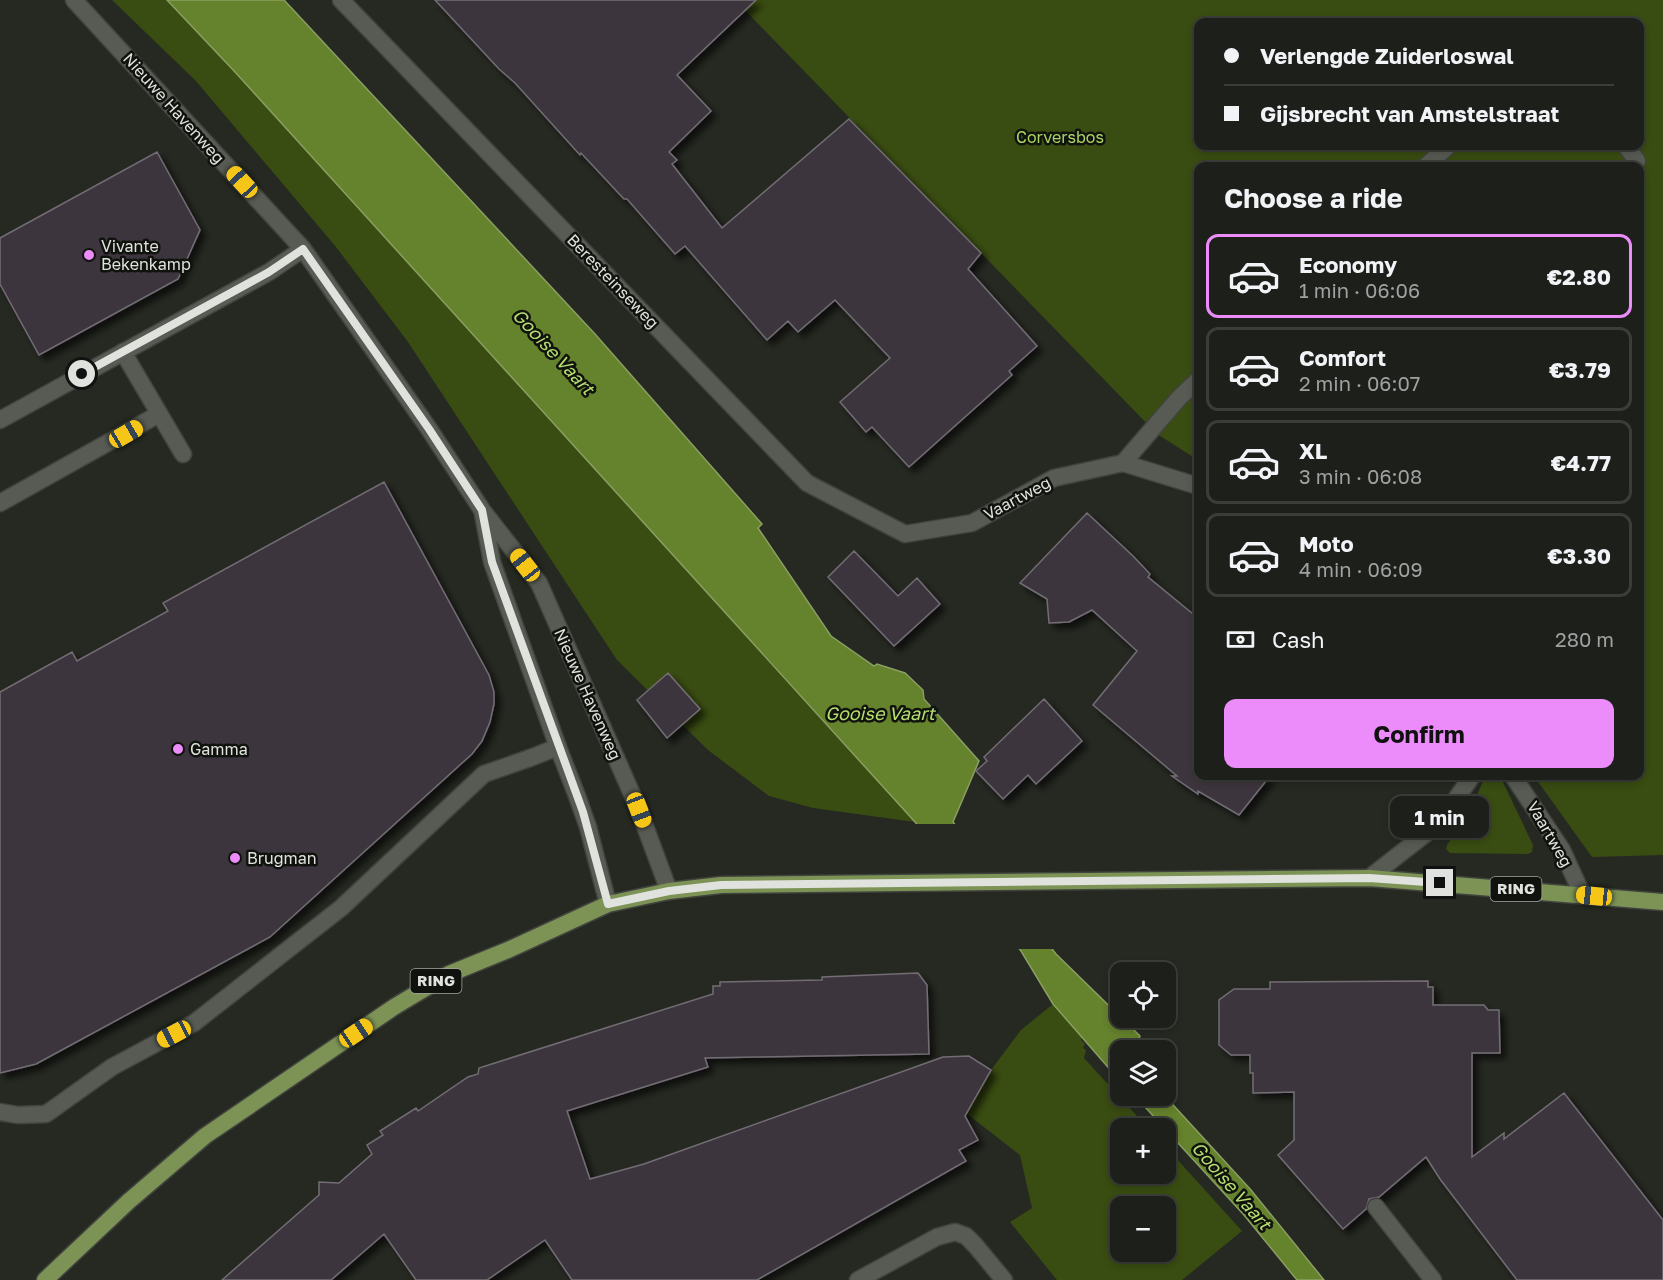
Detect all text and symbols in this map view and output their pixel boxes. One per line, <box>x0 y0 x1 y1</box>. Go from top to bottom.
text: Verlengde Zuiderloswal <box>1260 42 1514 69</box>
street label: Nieuwe Havenweg <box>119 49 229 167</box>
text: Gijsbrecht van Amstelstraat <box>1260 100 1559 127</box>
park label: Corversbos <box>1016 127 1104 147</box>
car <box>223 163 261 201</box>
text: Choose a ride <box>1224 182 1403 214</box>
street label: Beresteinseweg <box>563 230 663 332</box>
place label: Vivante Bekenkamp <box>101 236 191 274</box>
marker: Vivante Bekenkamp <box>82 248 96 262</box>
icon: car <box>1227 249 1281 303</box>
text: Economy <box>1299 251 1397 278</box>
text: €2.80 <box>1547 263 1611 290</box>
text: 1 min · 06:06 <box>1299 278 1420 302</box>
water label: Gooise Vaart <box>508 304 600 400</box>
icon: car <box>1227 342 1281 396</box>
text: Comfort <box>1299 344 1386 371</box>
text: €3.79 <box>1549 356 1611 383</box>
route start <box>68 360 95 387</box>
text: 2 min · 06:07 <box>1299 371 1420 395</box>
car <box>106 417 146 451</box>
icon: car <box>1227 435 1281 489</box>
text: XL <box>1299 437 1327 464</box>
text: €4.77 <box>1551 449 1611 476</box>
text: 3 min · 06:08 <box>1299 464 1422 488</box>
street label: Vaartweg <box>980 472 1054 524</box>
icon: car <box>1227 528 1281 582</box>
text: Moto <box>1299 530 1354 557</box>
text: €3.30 <box>1547 542 1611 569</box>
car <box>507 545 543 585</box>
text: 4 min · 06:09 <box>1299 557 1423 581</box>
icon: cash <box>1224 623 1257 656</box>
street label: Nieuwe Havenweg <box>550 625 626 763</box>
text: Cash <box>1272 626 1325 653</box>
text: 280 m <box>1555 627 1614 651</box>
button: Confirm <box>1224 699 1614 768</box>
water label: Gooise Vaart <box>825 702 937 724</box>
place label: Gamma <box>190 739 248 759</box>
marker: Gamma <box>171 742 185 756</box>
car <box>624 790 654 830</box>
callout: 1 min <box>1390 796 1490 838</box>
street label: Vaartweg <box>1523 797 1577 871</box>
text: 1 min <box>1414 805 1465 829</box>
place label: Brugman <box>247 848 317 868</box>
marker: Brugman <box>228 851 242 865</box>
route end <box>1426 869 1453 896</box>
road number: RING <box>1490 877 1541 901</box>
car <box>1575 885 1613 907</box>
map controls <box>1110 962 1176 1262</box>
button: locate <box>1110 962 1176 1028</box>
road number: RING <box>410 969 462 993</box>
car <box>336 1015 376 1051</box>
car <box>154 1018 194 1050</box>
button: layers <box>1110 1040 1176 1106</box>
button: + <box>1110 1118 1176 1184</box>
water label: Gooise Vaart <box>1188 1137 1277 1235</box>
button: − <box>1110 1196 1176 1262</box>

